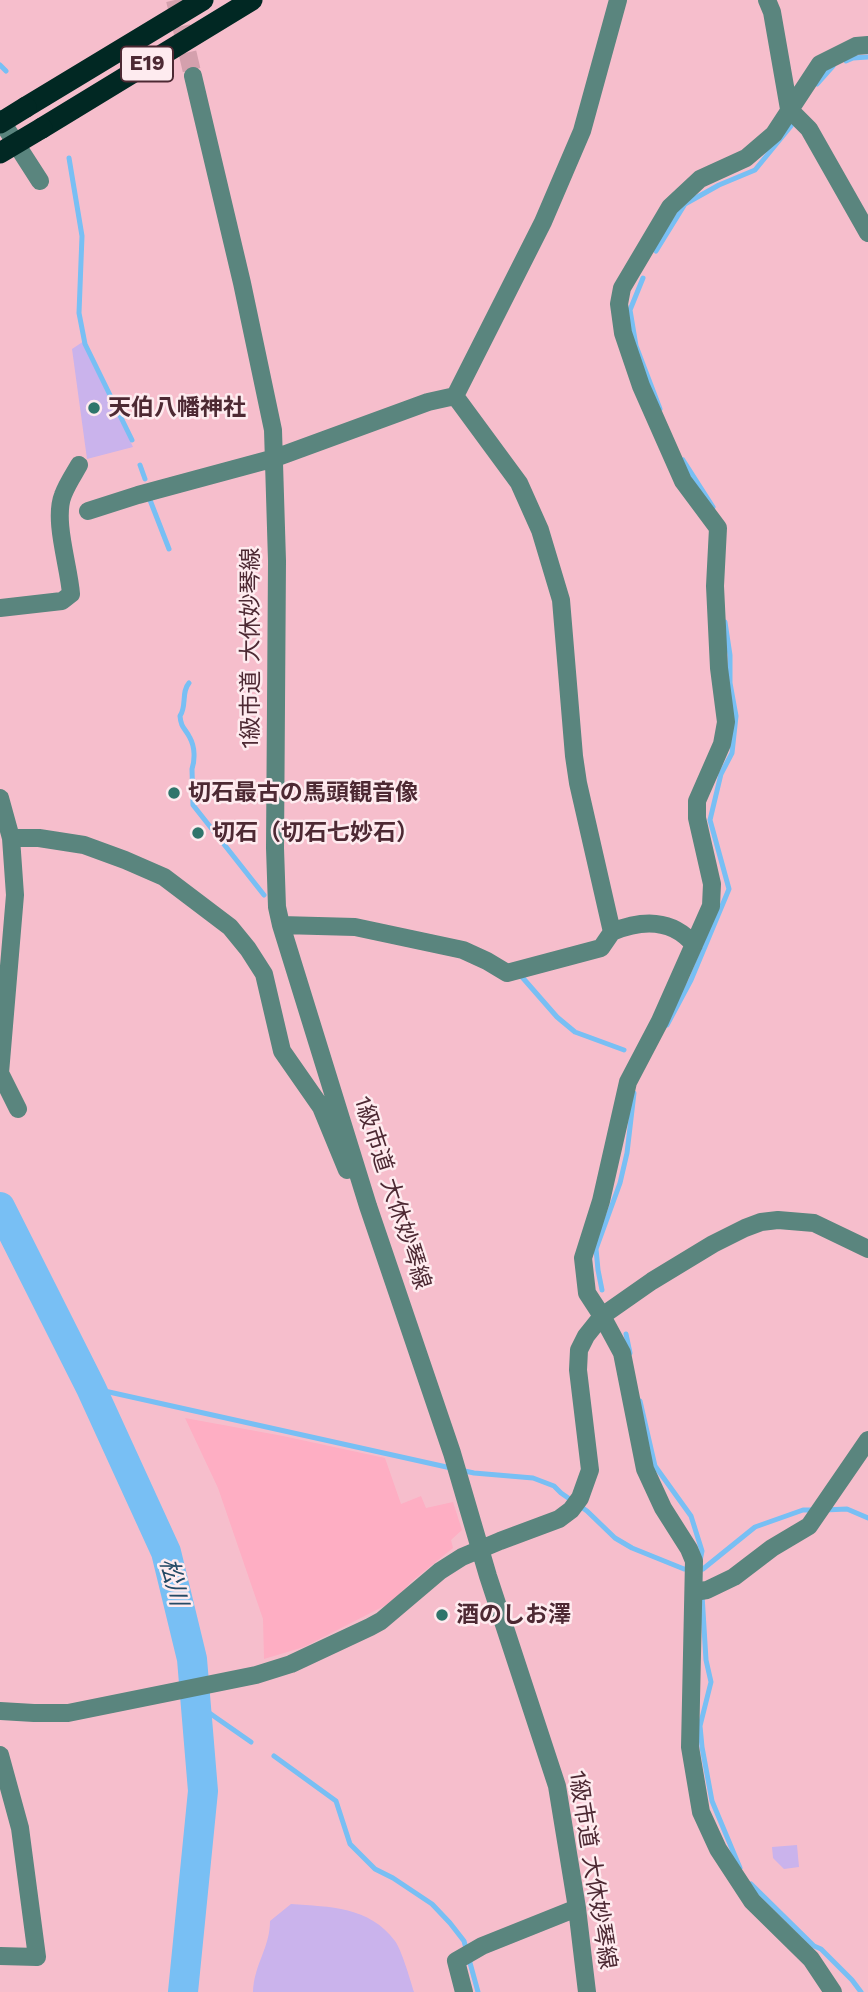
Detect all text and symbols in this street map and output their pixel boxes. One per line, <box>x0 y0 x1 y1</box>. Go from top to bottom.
road number: E19 <box>121 46 173 82</box>
place label: 天伯八幡神社 <box>108 394 246 422</box>
marker: 天伯八幡神社 <box>86 400 102 416</box>
street label: 1級市道 大休妙琴線 <box>237 548 265 748</box>
place label: 切石最古の馬頭観音像 <box>188 779 418 807</box>
marker: 切石最古の馬頭観音像 <box>166 785 182 801</box>
place label: 切石（切石七妙石） <box>212 819 419 847</box>
marker: 切石（切石七妙石） <box>190 825 206 841</box>
street label: 1級市道 大休妙琴線 <box>348 1093 436 1293</box>
water label: 松川 <box>153 1555 193 1609</box>
place label: 酒のしお澤 <box>456 1601 571 1629</box>
marker: 酒のしお澤 <box>434 1607 450 1623</box>
street label: 1級市道 大休妙琴線 <box>563 1769 621 1971</box>

